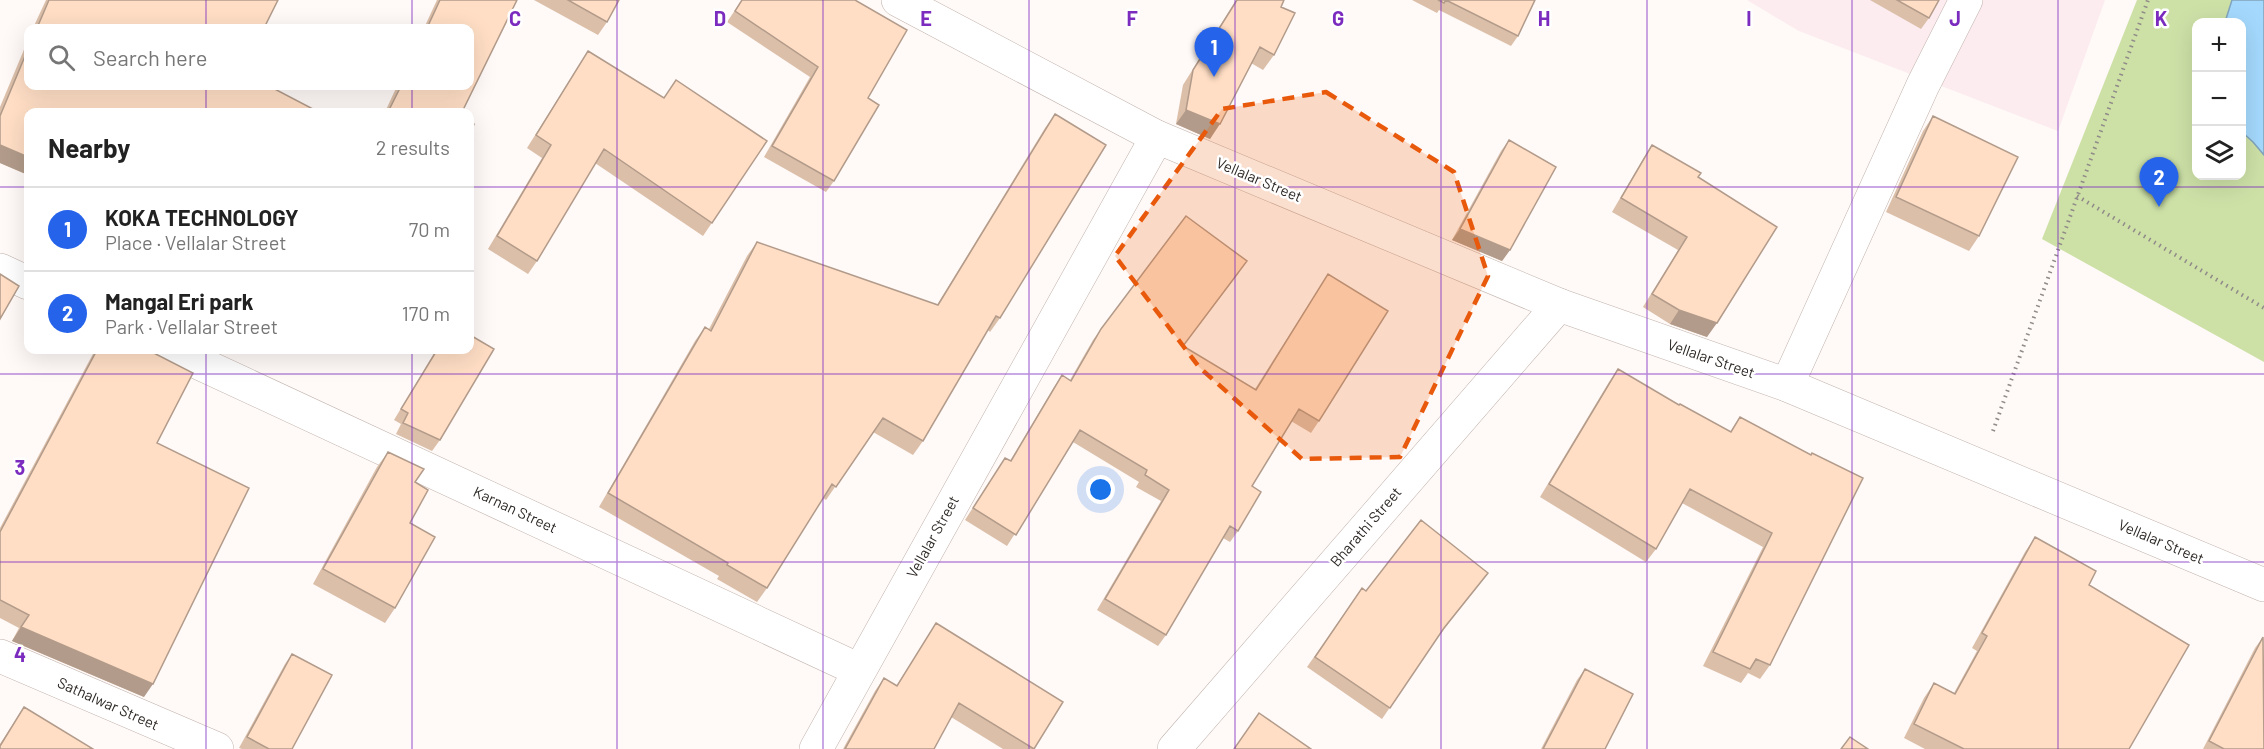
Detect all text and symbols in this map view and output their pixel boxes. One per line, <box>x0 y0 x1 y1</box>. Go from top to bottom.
text: C <box>509 6 521 30</box>
text: D <box>714 6 726 30</box>
text: E <box>920 6 932 30</box>
text: F <box>1126 6 1138 30</box>
text: G <box>1332 6 1344 30</box>
text: H <box>1538 6 1550 30</box>
text: I <box>1746 6 1752 30</box>
text: J <box>1949 6 1961 30</box>
text: K <box>2155 6 2168 30</box>
map controls <box>2192 18 2246 180</box>
button: + <box>2192 18 2246 72</box>
search box <box>24 24 474 90</box>
pin: 1 <box>1194 28 1234 77</box>
icon: search <box>45 41 78 74</box>
text: Search here <box>93 44 207 70</box>
button: − <box>2192 72 2246 126</box>
button: layers <box>2192 126 2246 180</box>
text: Nearby <box>48 132 130 163</box>
text: 2 results <box>376 135 450 159</box>
street label: Vellalar Street <box>1214 153 1305 205</box>
pin: 2 <box>2140 158 2178 207</box>
text: KOKA TECHNOLOGY <box>105 204 299 230</box>
text: 1 <box>64 217 71 241</box>
text: 70 m <box>409 217 450 241</box>
text: Place · Vellalar Street <box>105 230 286 254</box>
text: Mangal Eri park <box>105 288 254 314</box>
text: 2 <box>62 301 73 325</box>
text: 170 m <box>402 301 450 325</box>
text: Park · Vellalar Street <box>105 314 278 338</box>
street label: Vellalar Street <box>1665 335 1757 381</box>
text: 3 <box>15 455 25 479</box>
your location <box>1086 475 1115 504</box>
street label: Karnan Street <box>471 482 560 536</box>
street label: Bharathi Street <box>1326 483 1405 570</box>
street label: Vellalar Street <box>902 492 962 581</box>
street label: Vellalar Street <box>2116 515 2207 567</box>
text: 4 <box>14 642 26 666</box>
street label: Sathalwar Street <box>55 673 162 733</box>

